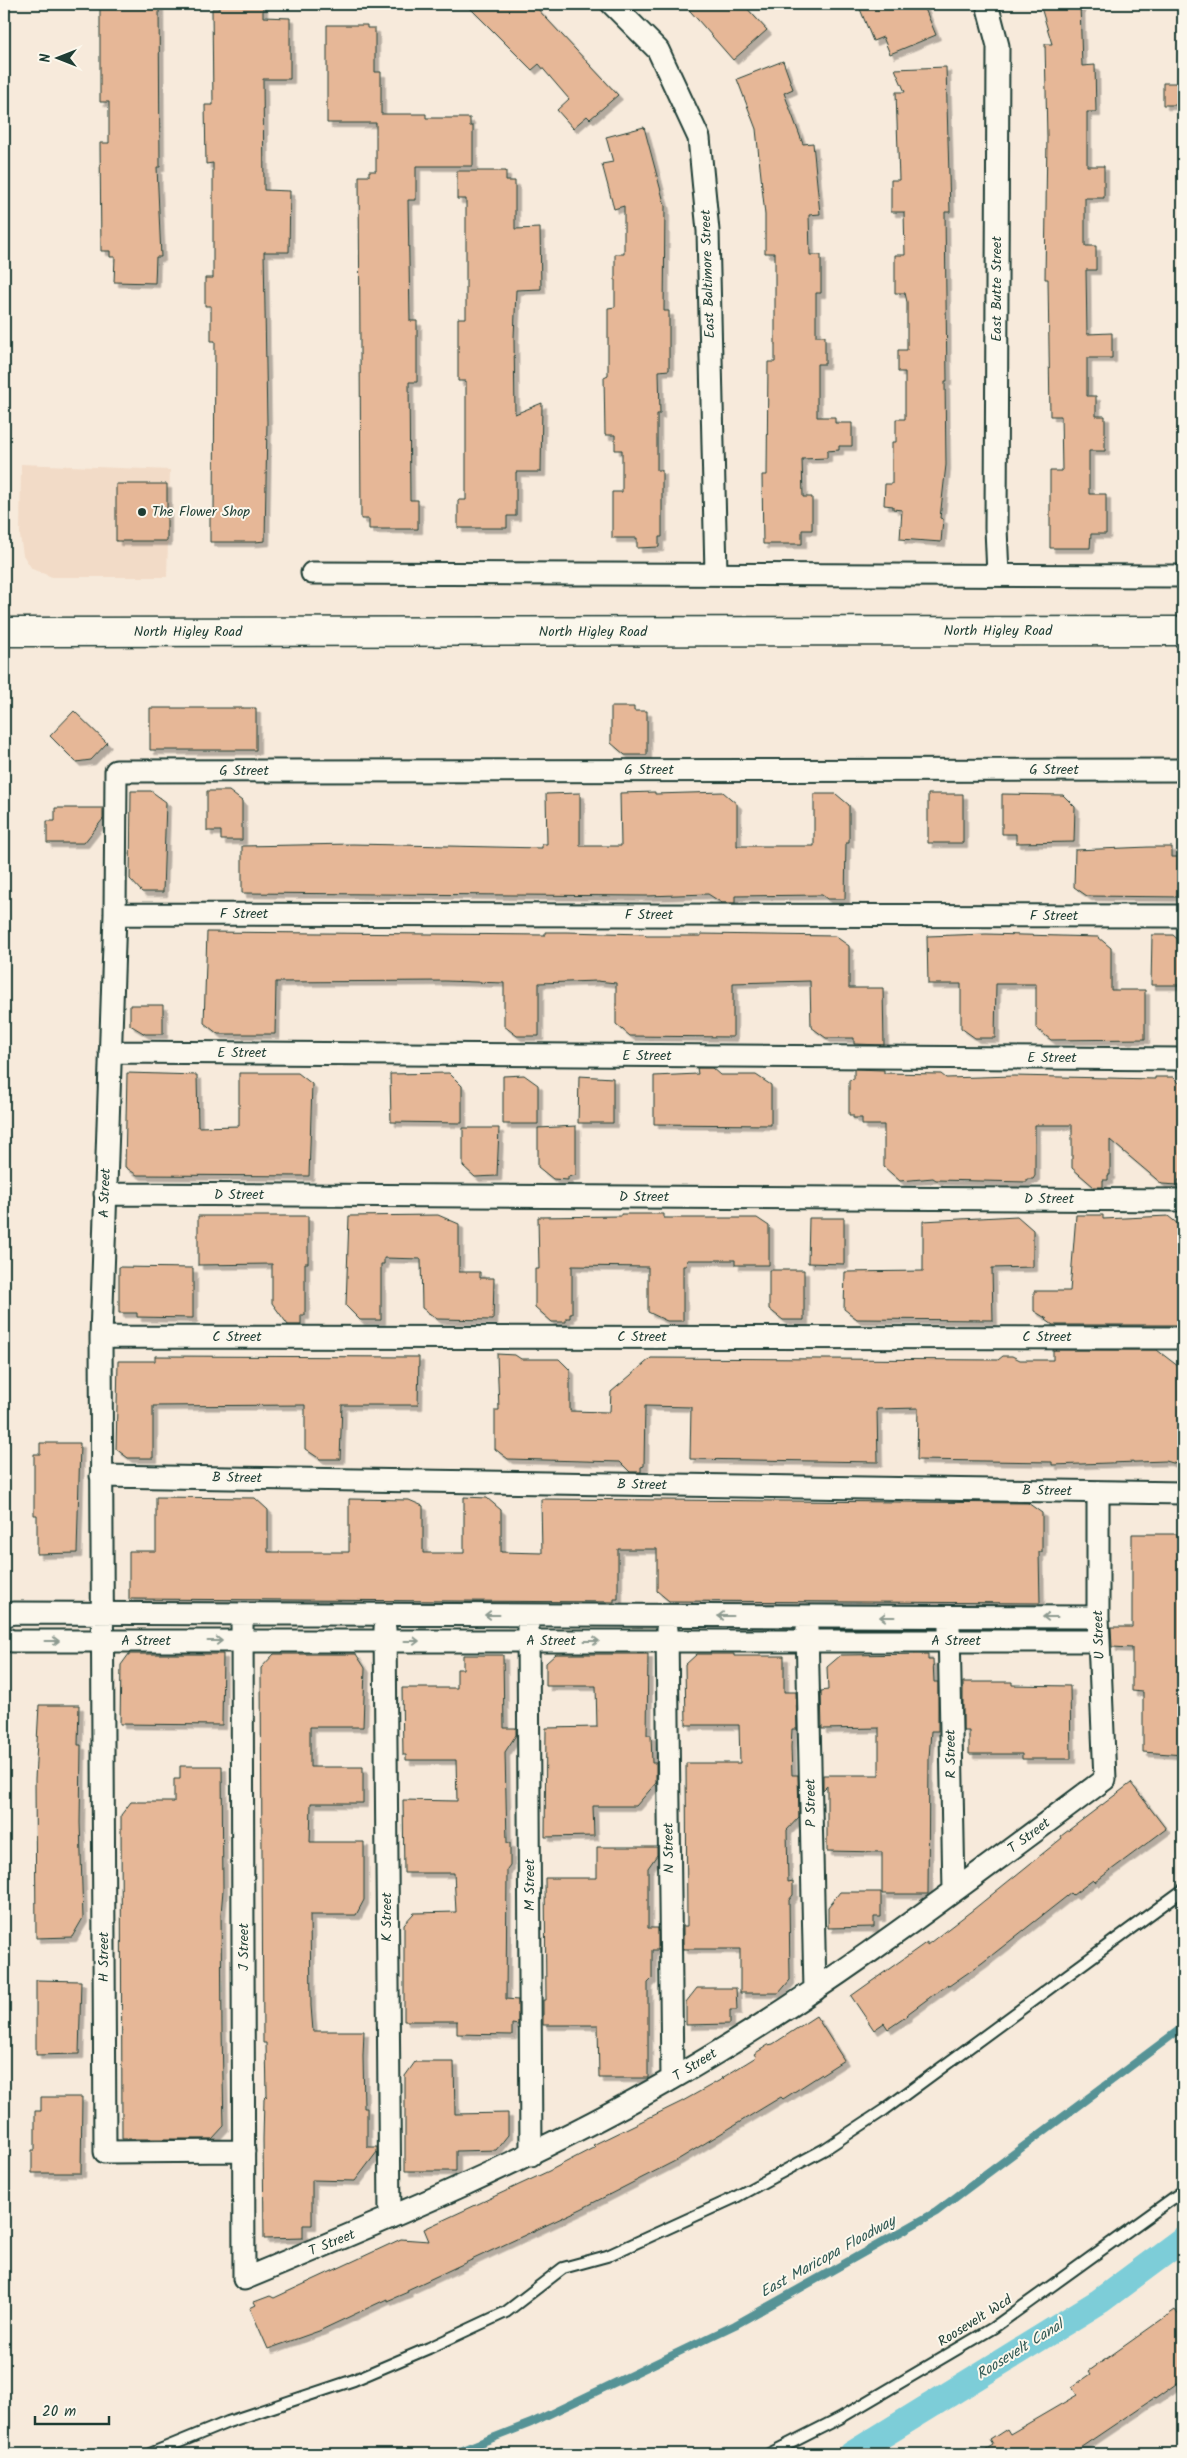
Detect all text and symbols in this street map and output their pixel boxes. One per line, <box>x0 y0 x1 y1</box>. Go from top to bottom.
north arrow <box>32 32 82 82</box>
text: N <box>35 53 57 62</box>
street label: East Baltimore Street <box>695 209 721 339</box>
street label: East Butte Street <box>986 236 1008 342</box>
place label: The Flower Shop <box>152 501 250 523</box>
marker: The Flower Shop <box>136 506 148 518</box>
street label: North Higley Road <box>944 620 1053 642</box>
street label: North Higley Road <box>134 621 243 643</box>
street label: North Higley Road <box>539 621 648 643</box>
street label: G Street <box>624 759 674 781</box>
street label: G Street <box>1029 759 1079 781</box>
street label: G Street <box>219 760 269 782</box>
street label: F Street <box>220 903 269 925</box>
street label: F Street <box>625 904 674 926</box>
street label: F Street <box>1030 905 1079 927</box>
street label: E Street <box>217 1042 267 1064</box>
street label: E Street <box>622 1045 672 1067</box>
street label: E Street <box>1027 1047 1077 1069</box>
street label: A Street <box>93 1167 117 1218</box>
street label: D Street <box>214 1184 265 1206</box>
street label: D Street <box>619 1186 670 1208</box>
street label: D Street <box>1024 1188 1075 1210</box>
street label: C Street <box>212 1326 262 1348</box>
street label: C Street <box>617 1326 667 1348</box>
street label: C Street <box>1022 1326 1072 1348</box>
street label: B Street <box>212 1467 263 1489</box>
street label: B Street <box>617 1474 668 1496</box>
street label: B Street <box>1022 1480 1073 1502</box>
street label: U Street <box>1087 1609 1111 1660</box>
one-way arrow <box>484 1610 500 1620</box>
one-way arrow <box>717 1611 733 1621</box>
one-way arrow <box>879 1612 896 1622</box>
one-way arrow <box>1042 1612 1058 1622</box>
street label: A Street <box>121 1630 171 1652</box>
street label: A Street <box>526 1630 576 1652</box>
street label: A Street <box>931 1630 981 1652</box>
one-way arrow <box>44 1636 60 1646</box>
one-way arrow <box>206 1636 222 1646</box>
one-way arrow <box>404 1636 420 1646</box>
one-way arrow <box>584 1636 600 1646</box>
street label: R Street <box>940 1729 962 1779</box>
street label: P Street <box>800 1778 822 1828</box>
street label: T Street <box>1003 1812 1055 1859</box>
street label: N Street <box>658 1822 680 1873</box>
street label: M Street <box>519 1858 541 1911</box>
street label: K Street <box>376 1892 398 1942</box>
street label: J Street <box>233 1923 255 1971</box>
street label: H Street <box>93 1931 115 1982</box>
street label: T Street <box>669 2042 722 2087</box>
water label: East Maricopa Floodway <box>756 2209 902 2304</box>
street label: T Street <box>305 2223 359 2262</box>
street label: Roosevelt Wcd <box>934 2289 1017 2353</box>
water label: Roosevelt Canal <box>972 2312 1071 2386</box>
scale bar <box>35 2393 109 2425</box>
text: 20 m <box>42 2400 76 2424</box>

